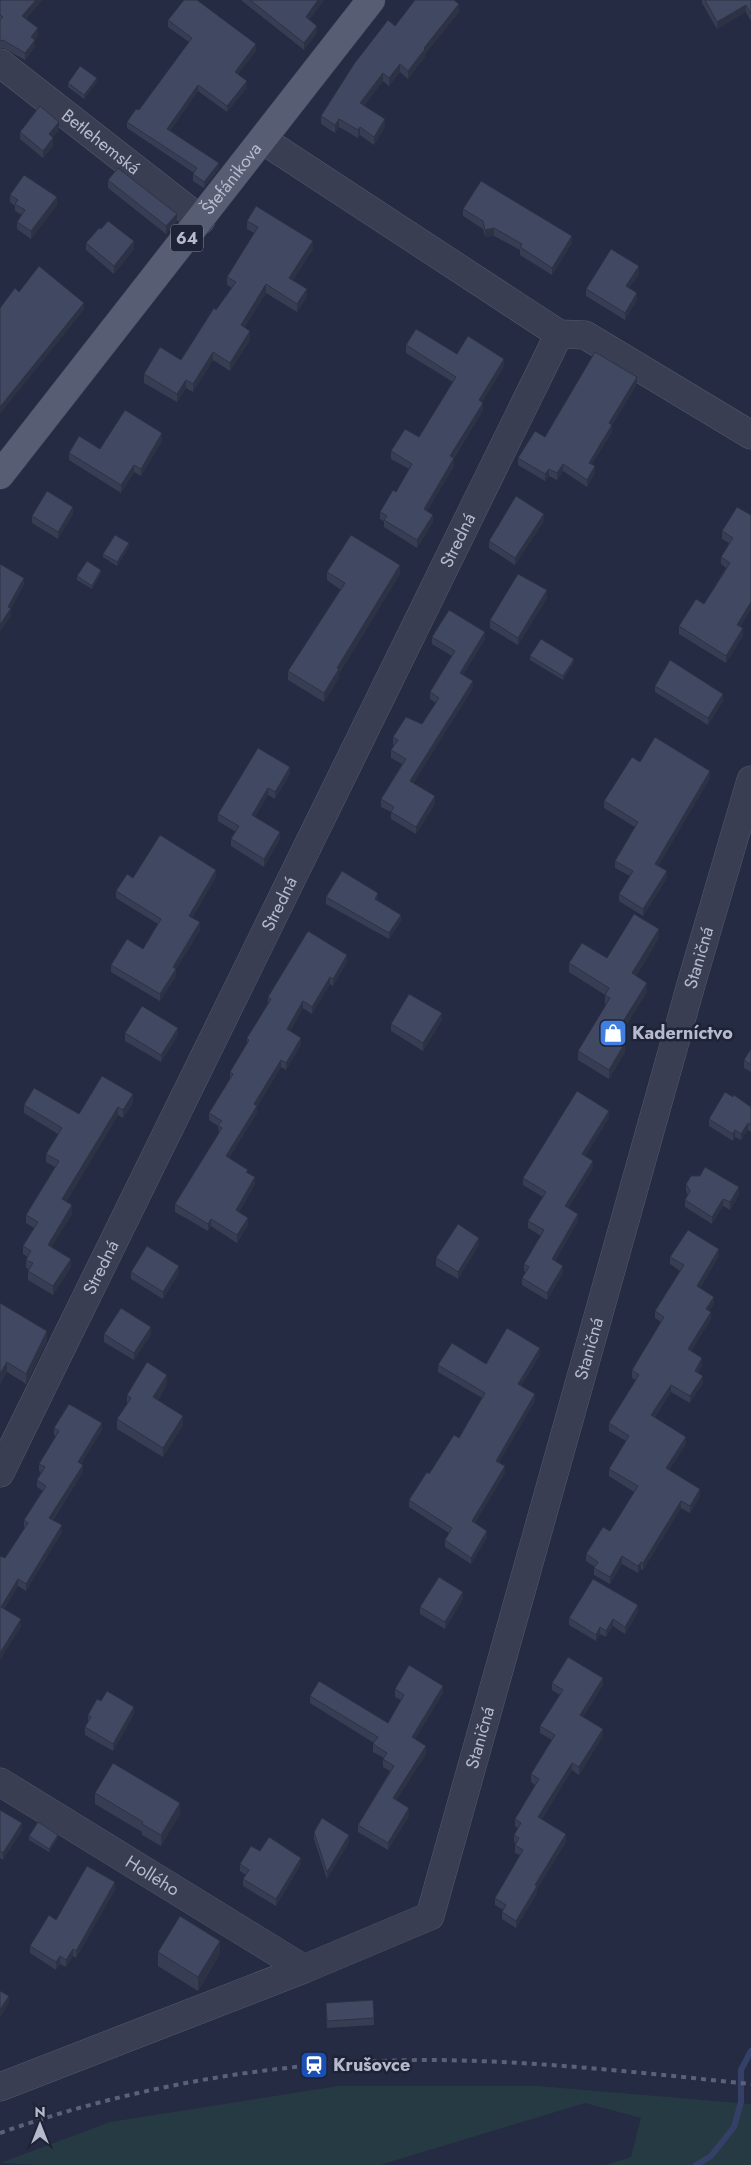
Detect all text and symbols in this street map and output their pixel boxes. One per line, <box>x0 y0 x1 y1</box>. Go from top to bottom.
street label: Betlehemská <box>56 103 146 181</box>
street label: Štefánikova <box>195 137 268 220</box>
road number: 64 <box>171 224 203 252</box>
street label: Stredná <box>433 509 482 572</box>
street label: Stredná <box>255 872 304 936</box>
street label: Staničná <box>677 924 720 992</box>
shop icon: Kaderníctvo <box>598 1018 628 1048</box>
place label: Kaderníctvo <box>632 1020 733 1046</box>
street label: Stredná <box>76 1236 125 1299</box>
street label: Staničná <box>568 1314 610 1383</box>
street label: Staničná <box>459 1703 501 1772</box>
street label: Hollého <box>120 1849 185 1903</box>
station icon: Krušovce <box>299 2050 329 2080</box>
place label: Krušovce <box>333 2052 410 2078</box>
north arrow <box>15 2100 65 2150</box>
text: N <box>34 2102 46 2122</box>

